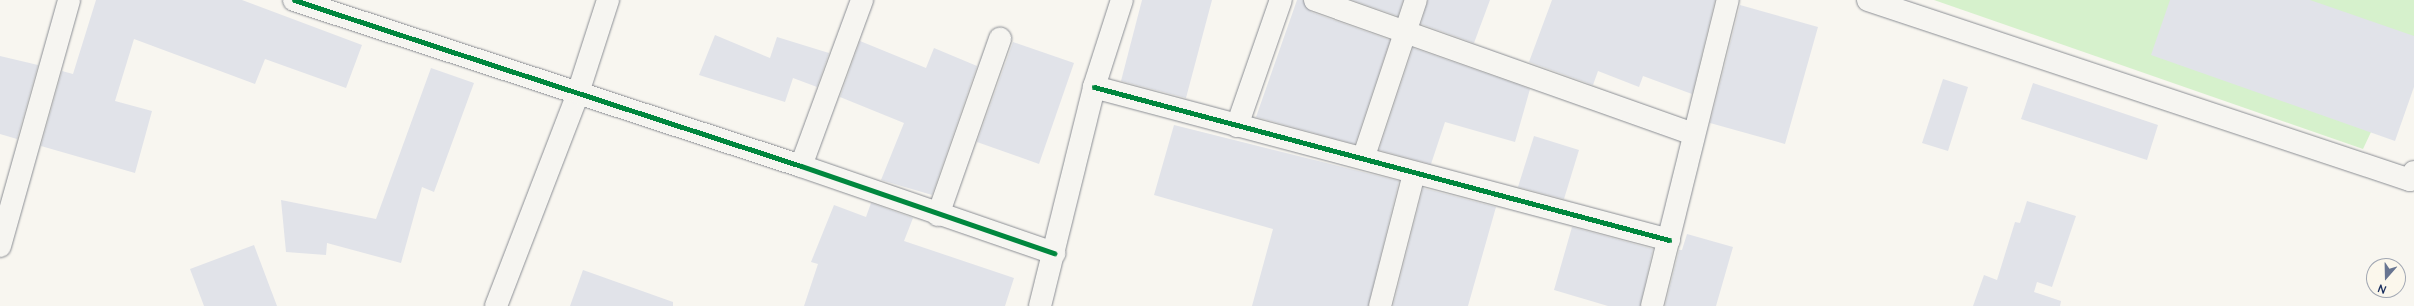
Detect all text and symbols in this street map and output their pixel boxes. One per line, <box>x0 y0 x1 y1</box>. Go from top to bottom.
north arrow <box>2366 258 2406 298</box>
text: N <box>2376 281 2388 297</box>

